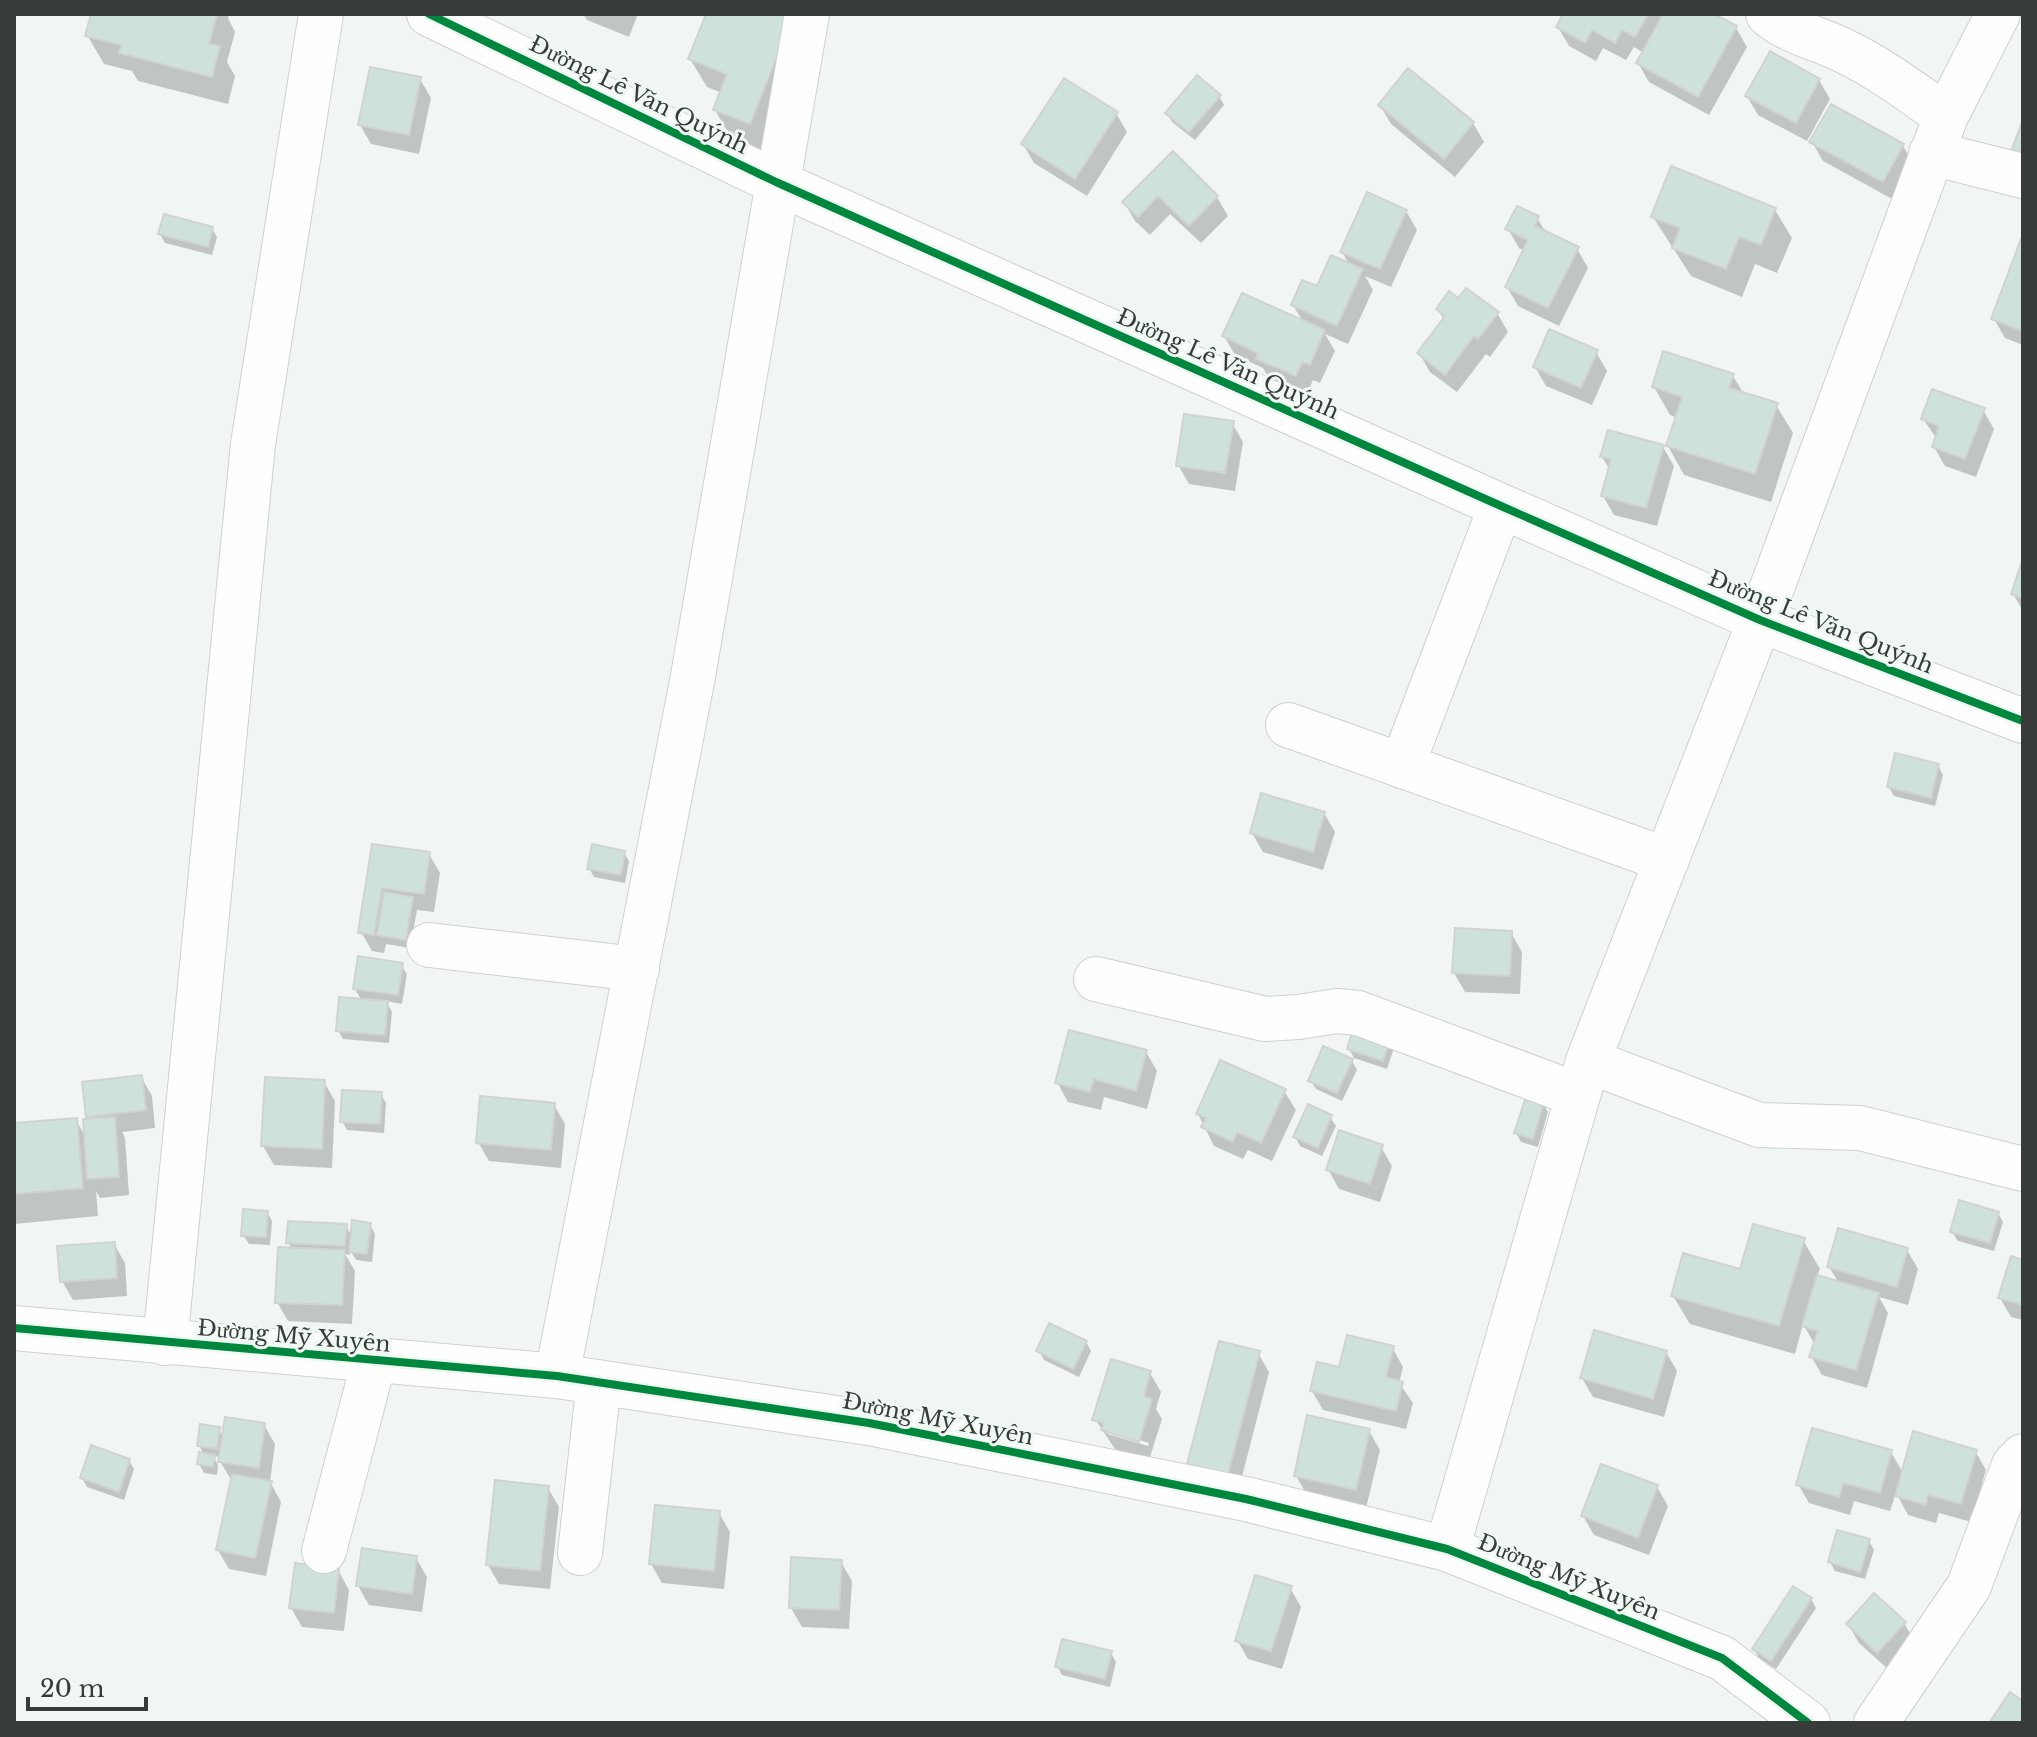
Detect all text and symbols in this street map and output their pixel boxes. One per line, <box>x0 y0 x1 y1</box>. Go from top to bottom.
street label: Đường Lê Văn Quýnh <box>525 30 753 160</box>
street label: Đường Lê Văn Quýnh <box>1113 303 1343 425</box>
street label: Đường Lê Văn Quýnh <box>1705 564 1937 680</box>
street label: Đường Mỹ Xuyên <box>196 1314 392 1358</box>
street label: Đường Mỹ Xuyên <box>840 1387 1036 1451</box>
street label: Đường Mỹ Xuyên <box>1474 1528 1664 1626</box>
scale bar <box>28 1661 146 1711</box>
text: 20 m <box>40 1674 105 1703</box>

